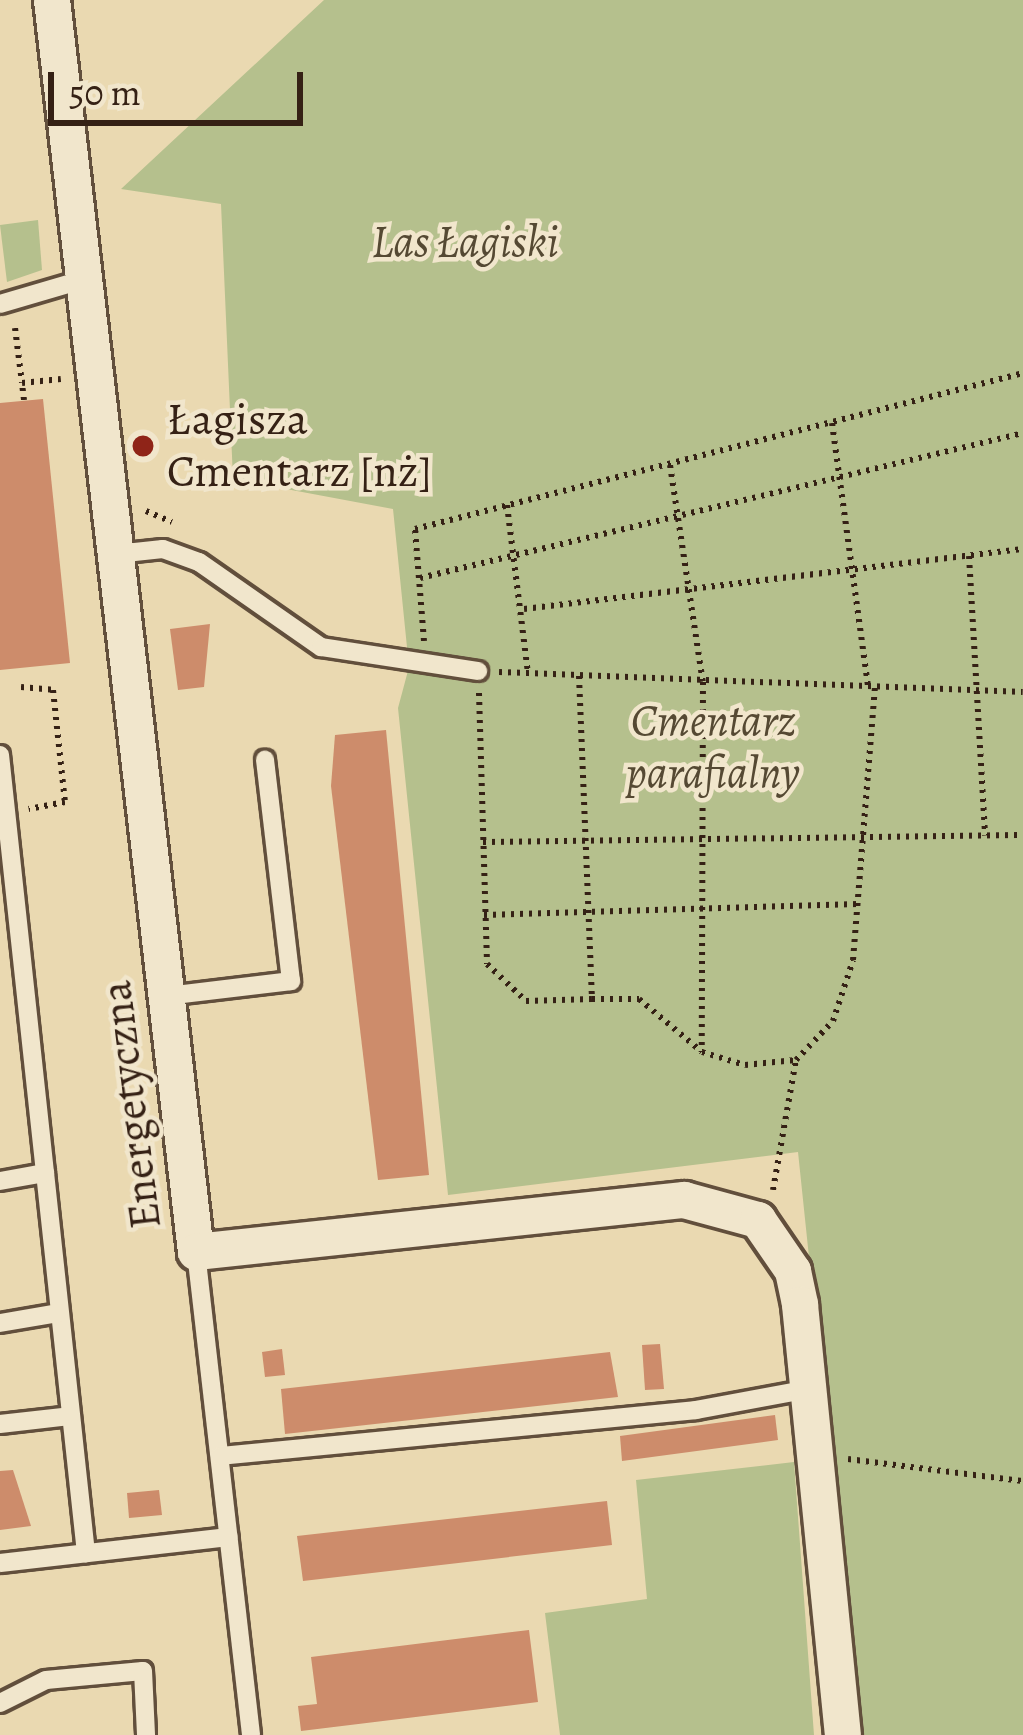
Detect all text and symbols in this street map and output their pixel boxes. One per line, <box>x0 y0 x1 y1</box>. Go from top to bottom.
scale bar <box>54 48 309 122</box>
text: 50 m <box>69 68 141 117</box>
park label: Las Łagiski <box>371 215 559 269</box>
place label: Łagisza Cmentarz [nż] <box>167 393 432 499</box>
marker: Łagisza Cmentarz [nż] <box>130 433 156 459</box>
park label: Cmentarz parafialny <box>626 694 800 800</box>
street label: Energetyczna <box>89 978 173 1232</box>

